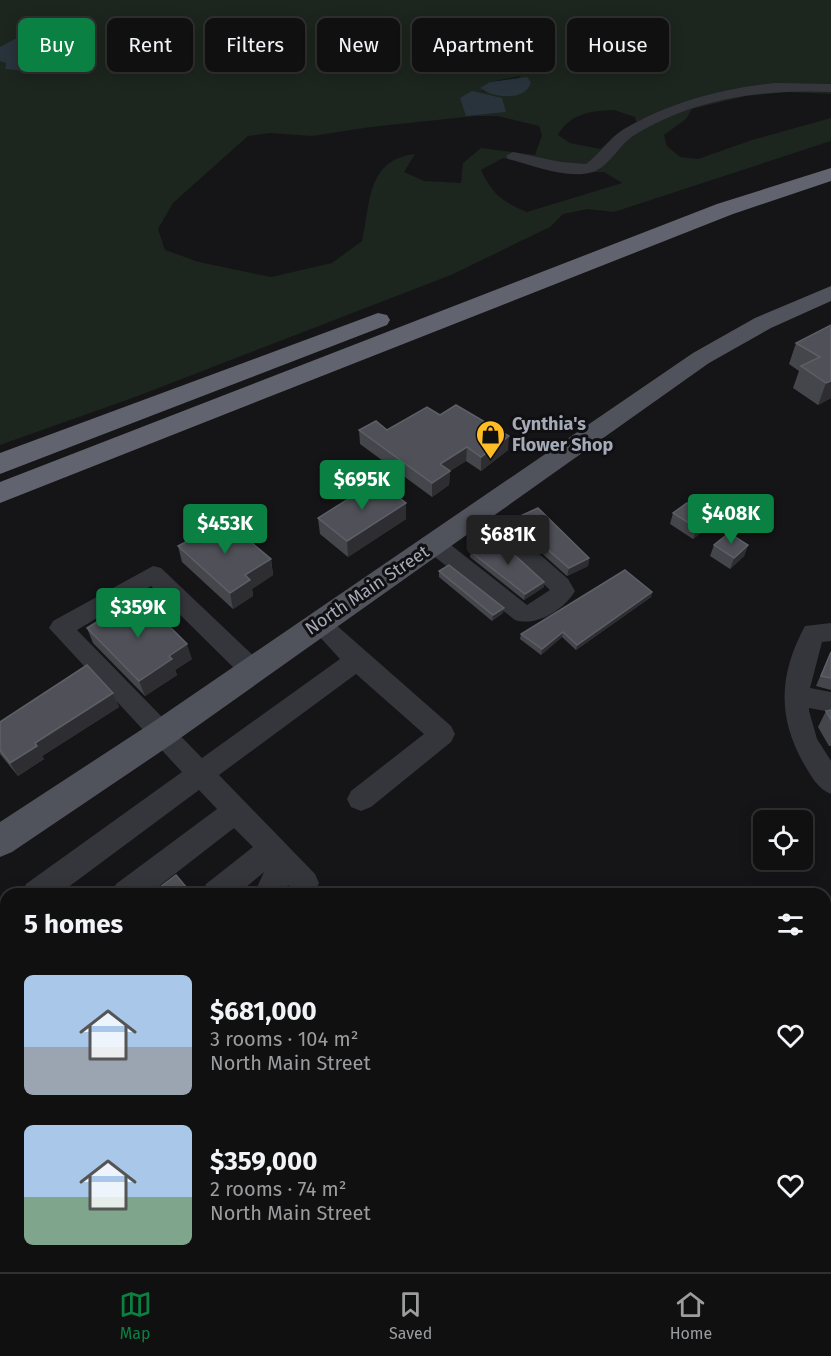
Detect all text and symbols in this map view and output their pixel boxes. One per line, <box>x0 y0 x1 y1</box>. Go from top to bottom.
chip: Buy <box>18 18 95 72</box>
chip: Rent <box>107 18 193 72</box>
chip: Filters <box>205 18 305 72</box>
chip: New <box>317 18 400 72</box>
chip: Apartment <box>412 18 555 72</box>
chip: House <box>567 18 669 72</box>
place label: Cynthia's Flower Shop <box>512 413 613 456</box>
shop icon: Cynthia's Flower Shop <box>475 418 507 460</box>
pin: $695K <box>320 460 404 511</box>
text: $695K <box>334 467 390 491</box>
pin: $408K <box>689 494 773 545</box>
text: $408K <box>702 501 760 525</box>
pin: $453K <box>183 504 267 555</box>
text: $453K <box>197 511 253 535</box>
pin: $681K <box>466 515 550 566</box>
text: $681K <box>480 522 536 546</box>
street label: North Main Street <box>301 540 434 640</box>
pin: $359K <box>96 588 180 639</box>
text: $359K <box>110 595 166 619</box>
map controls <box>753 810 813 870</box>
button: locate <box>753 810 813 870</box>
icon: filters <box>774 908 807 941</box>
text: 5 homes <box>24 909 123 940</box>
text: $681,000 <box>210 996 317 1027</box>
icon: home <box>72 999 144 1071</box>
icon: heart <box>774 1019 807 1052</box>
text: 3 rooms · 104 m² <box>210 1027 358 1051</box>
text: North Main Street <box>210 1051 371 1075</box>
text: $359,000 <box>210 1146 317 1177</box>
icon: home <box>72 1149 144 1221</box>
icon: heart <box>774 1169 807 1202</box>
text: 2 rooms · 74 m² <box>210 1177 347 1201</box>
text: North Main Street <box>210 1201 371 1225</box>
tab: Map <box>119 1288 152 1343</box>
tab: Saved <box>389 1288 432 1343</box>
tab: Home <box>670 1288 712 1343</box>

